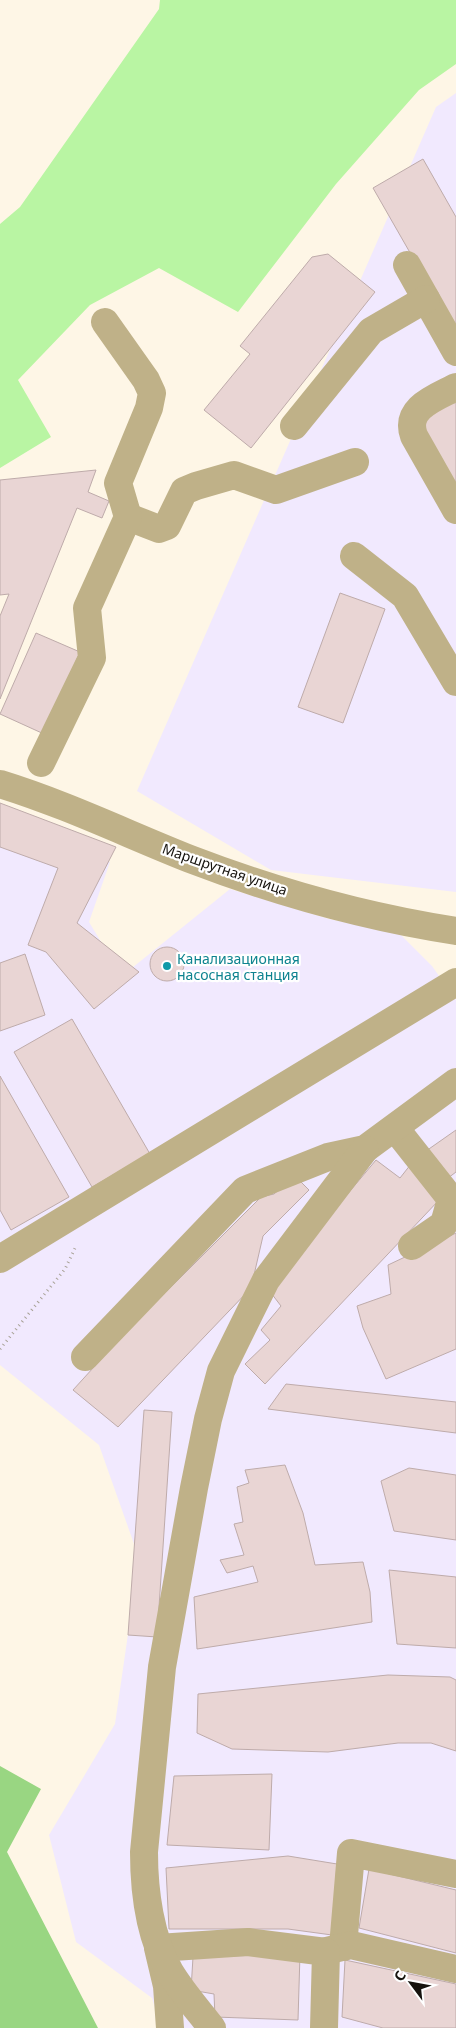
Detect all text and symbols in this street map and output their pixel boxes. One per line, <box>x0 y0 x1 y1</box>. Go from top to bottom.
street label: Маршрутная улица <box>160 839 290 899</box>
place label: Канализационная насосная станция <box>177 949 300 984</box>
marker: Канализационная насосная станция <box>161 960 173 972</box>
north arrow <box>386 1958 436 2008</box>
text: С <box>389 1967 410 1985</box>

